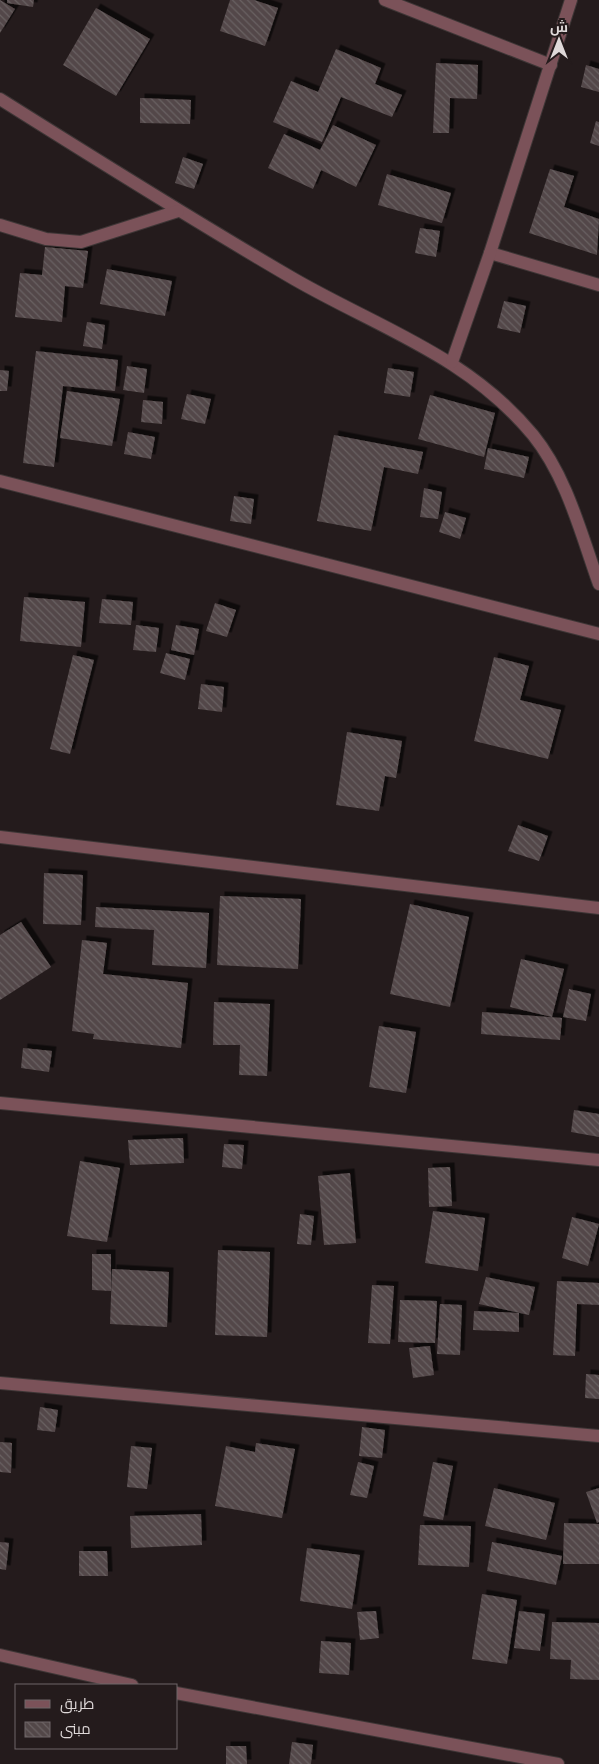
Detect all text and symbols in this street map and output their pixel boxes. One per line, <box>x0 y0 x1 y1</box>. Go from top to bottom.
north arrow <box>534 15 584 65</box>
text: ش <box>550 19 568 36</box>
legend <box>15 1684 178 1749</box>
text: طريق <box>60 1695 94 1714</box>
text: مبنى <box>60 1720 91 1739</box>

